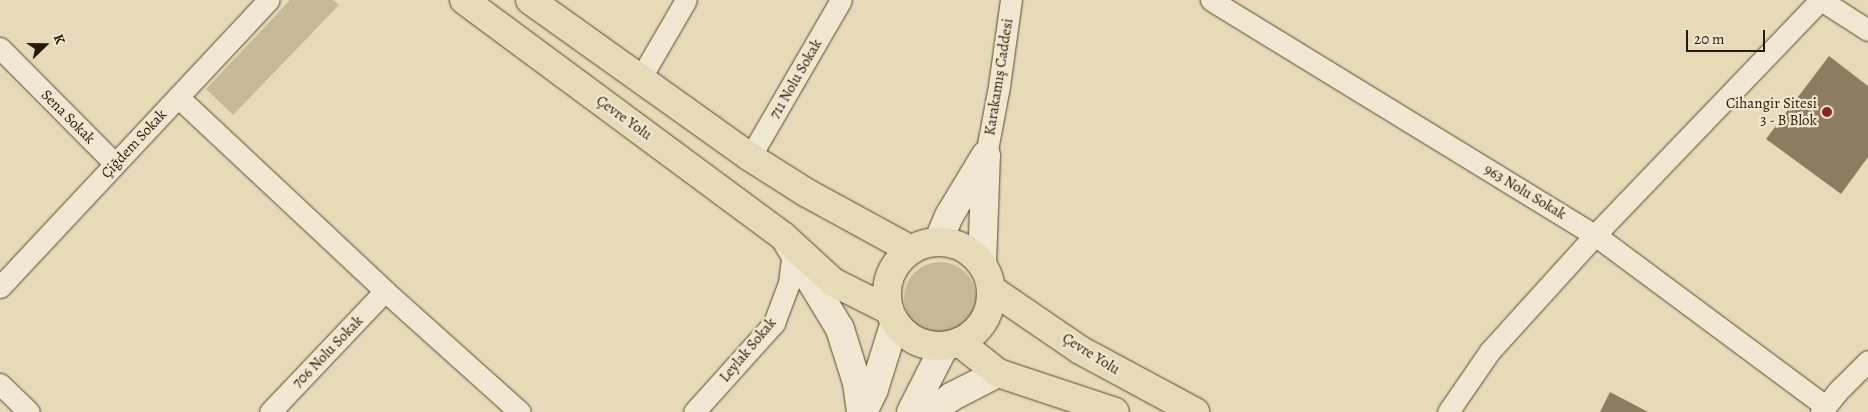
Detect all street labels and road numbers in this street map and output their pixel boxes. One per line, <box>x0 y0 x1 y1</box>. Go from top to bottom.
street label: Karakamış Caddesi <box>981 17 1017 137</box>
street label: 711 Nolu Sokak <box>766 36 826 122</box>
street label: Sena Sokak <box>37 86 99 148</box>
street label: Çevre Yolu <box>593 92 655 144</box>
street label: Çiğdem Sokak <box>97 106 171 182</box>
street label: 963 Nolu Sokak <box>1481 160 1569 224</box>
street label: 706 Nolu Sokak <box>289 312 367 392</box>
street label: Leylak Sokak <box>716 314 780 386</box>
street label: Çevre Yolu <box>1059 329 1123 379</box>

